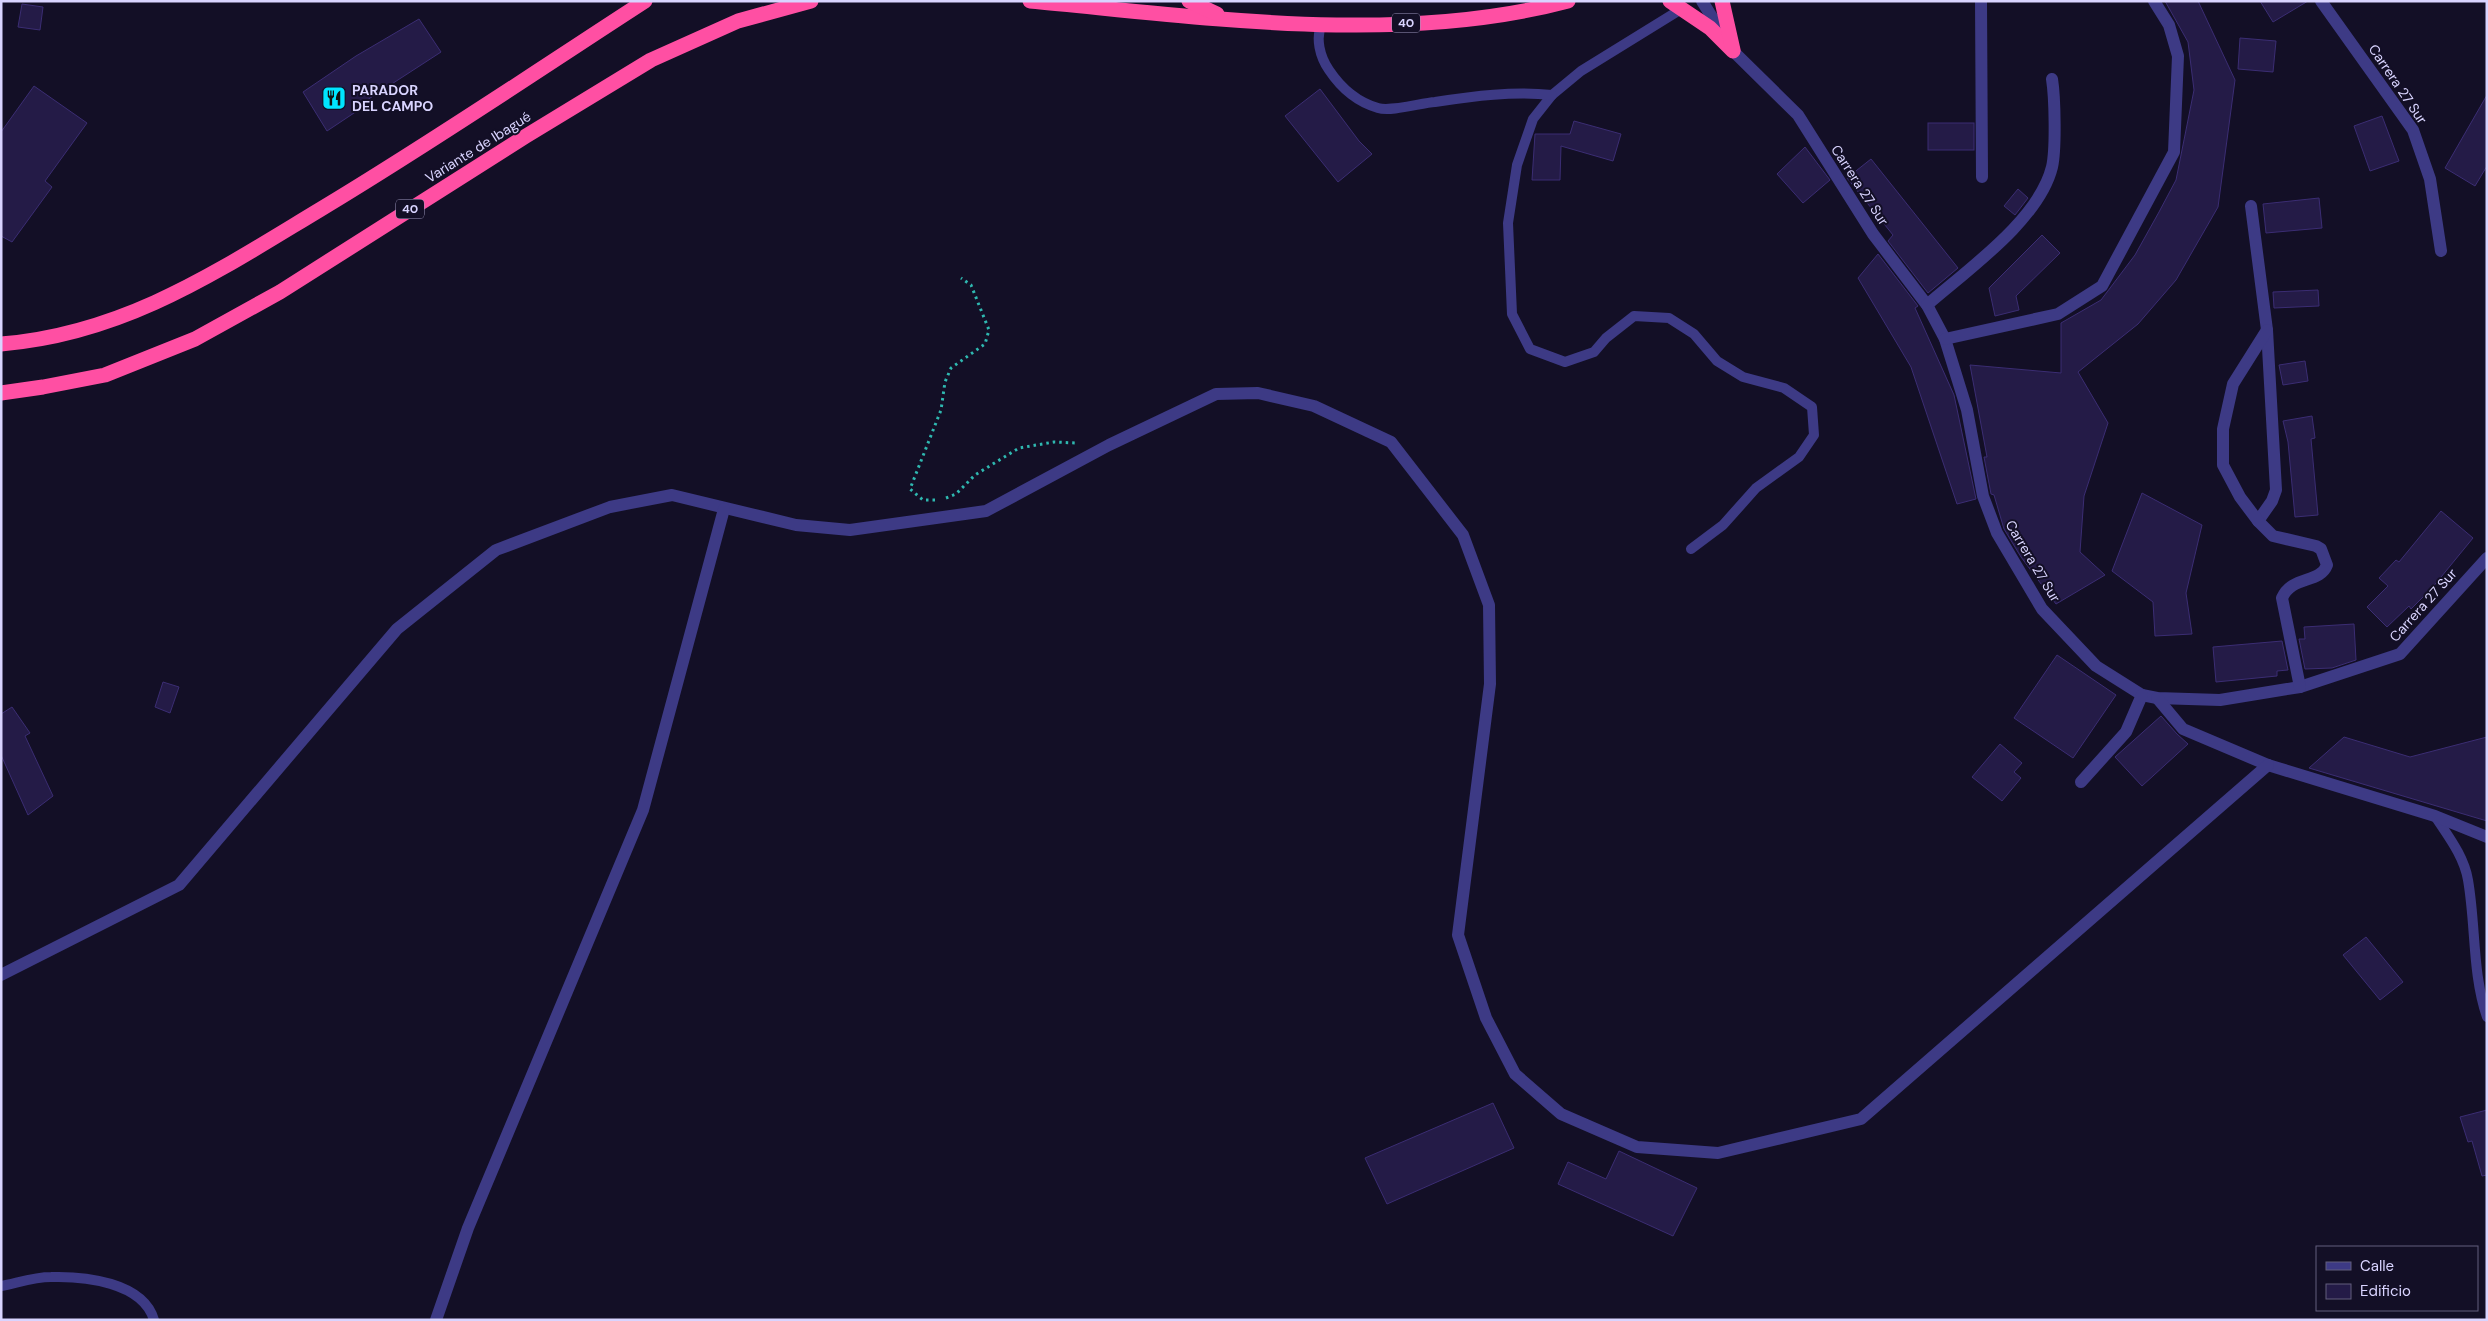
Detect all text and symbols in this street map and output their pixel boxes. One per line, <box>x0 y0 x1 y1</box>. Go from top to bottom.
road number: 40 <box>1392 13 1420 32</box>
street label: Carrera 27 Sur <box>2365 41 2431 127</box>
place label: PARADOR DEL CAMPO <box>352 81 433 115</box>
restaurant icon: PARADOR DEL CAMPO <box>321 85 347 111</box>
street label: Variante de Ibagué <box>422 107 534 187</box>
street label: Carrera 27 Sur <box>1827 141 1893 229</box>
road number: 40 <box>396 200 424 218</box>
street label: Carrera 27 Sur <box>2001 517 2065 605</box>
street label: Carrera 27 Sur <box>2385 565 2461 645</box>
legend <box>2316 1246 2478 1311</box>
text: Calle <box>2360 1256 2394 1276</box>
text: Edificio <box>2360 1281 2411 1301</box>

